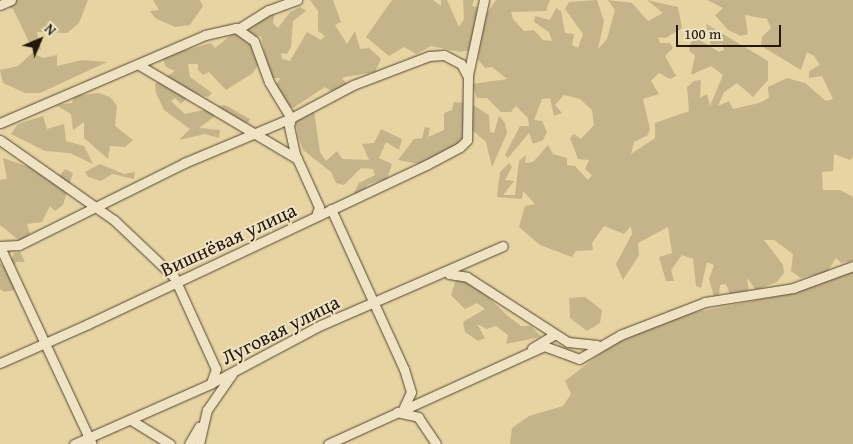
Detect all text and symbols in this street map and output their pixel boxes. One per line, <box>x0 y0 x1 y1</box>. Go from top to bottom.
north arrow <box>15 15 65 65</box>
scale bar <box>678 15 783 47</box>
text: N <box>40 19 61 40</box>
text: 100 m <box>684 23 721 44</box>
street label: Вишнёвая улица <box>156 197 300 281</box>
street label: Луговая улица <box>217 289 343 369</box>

